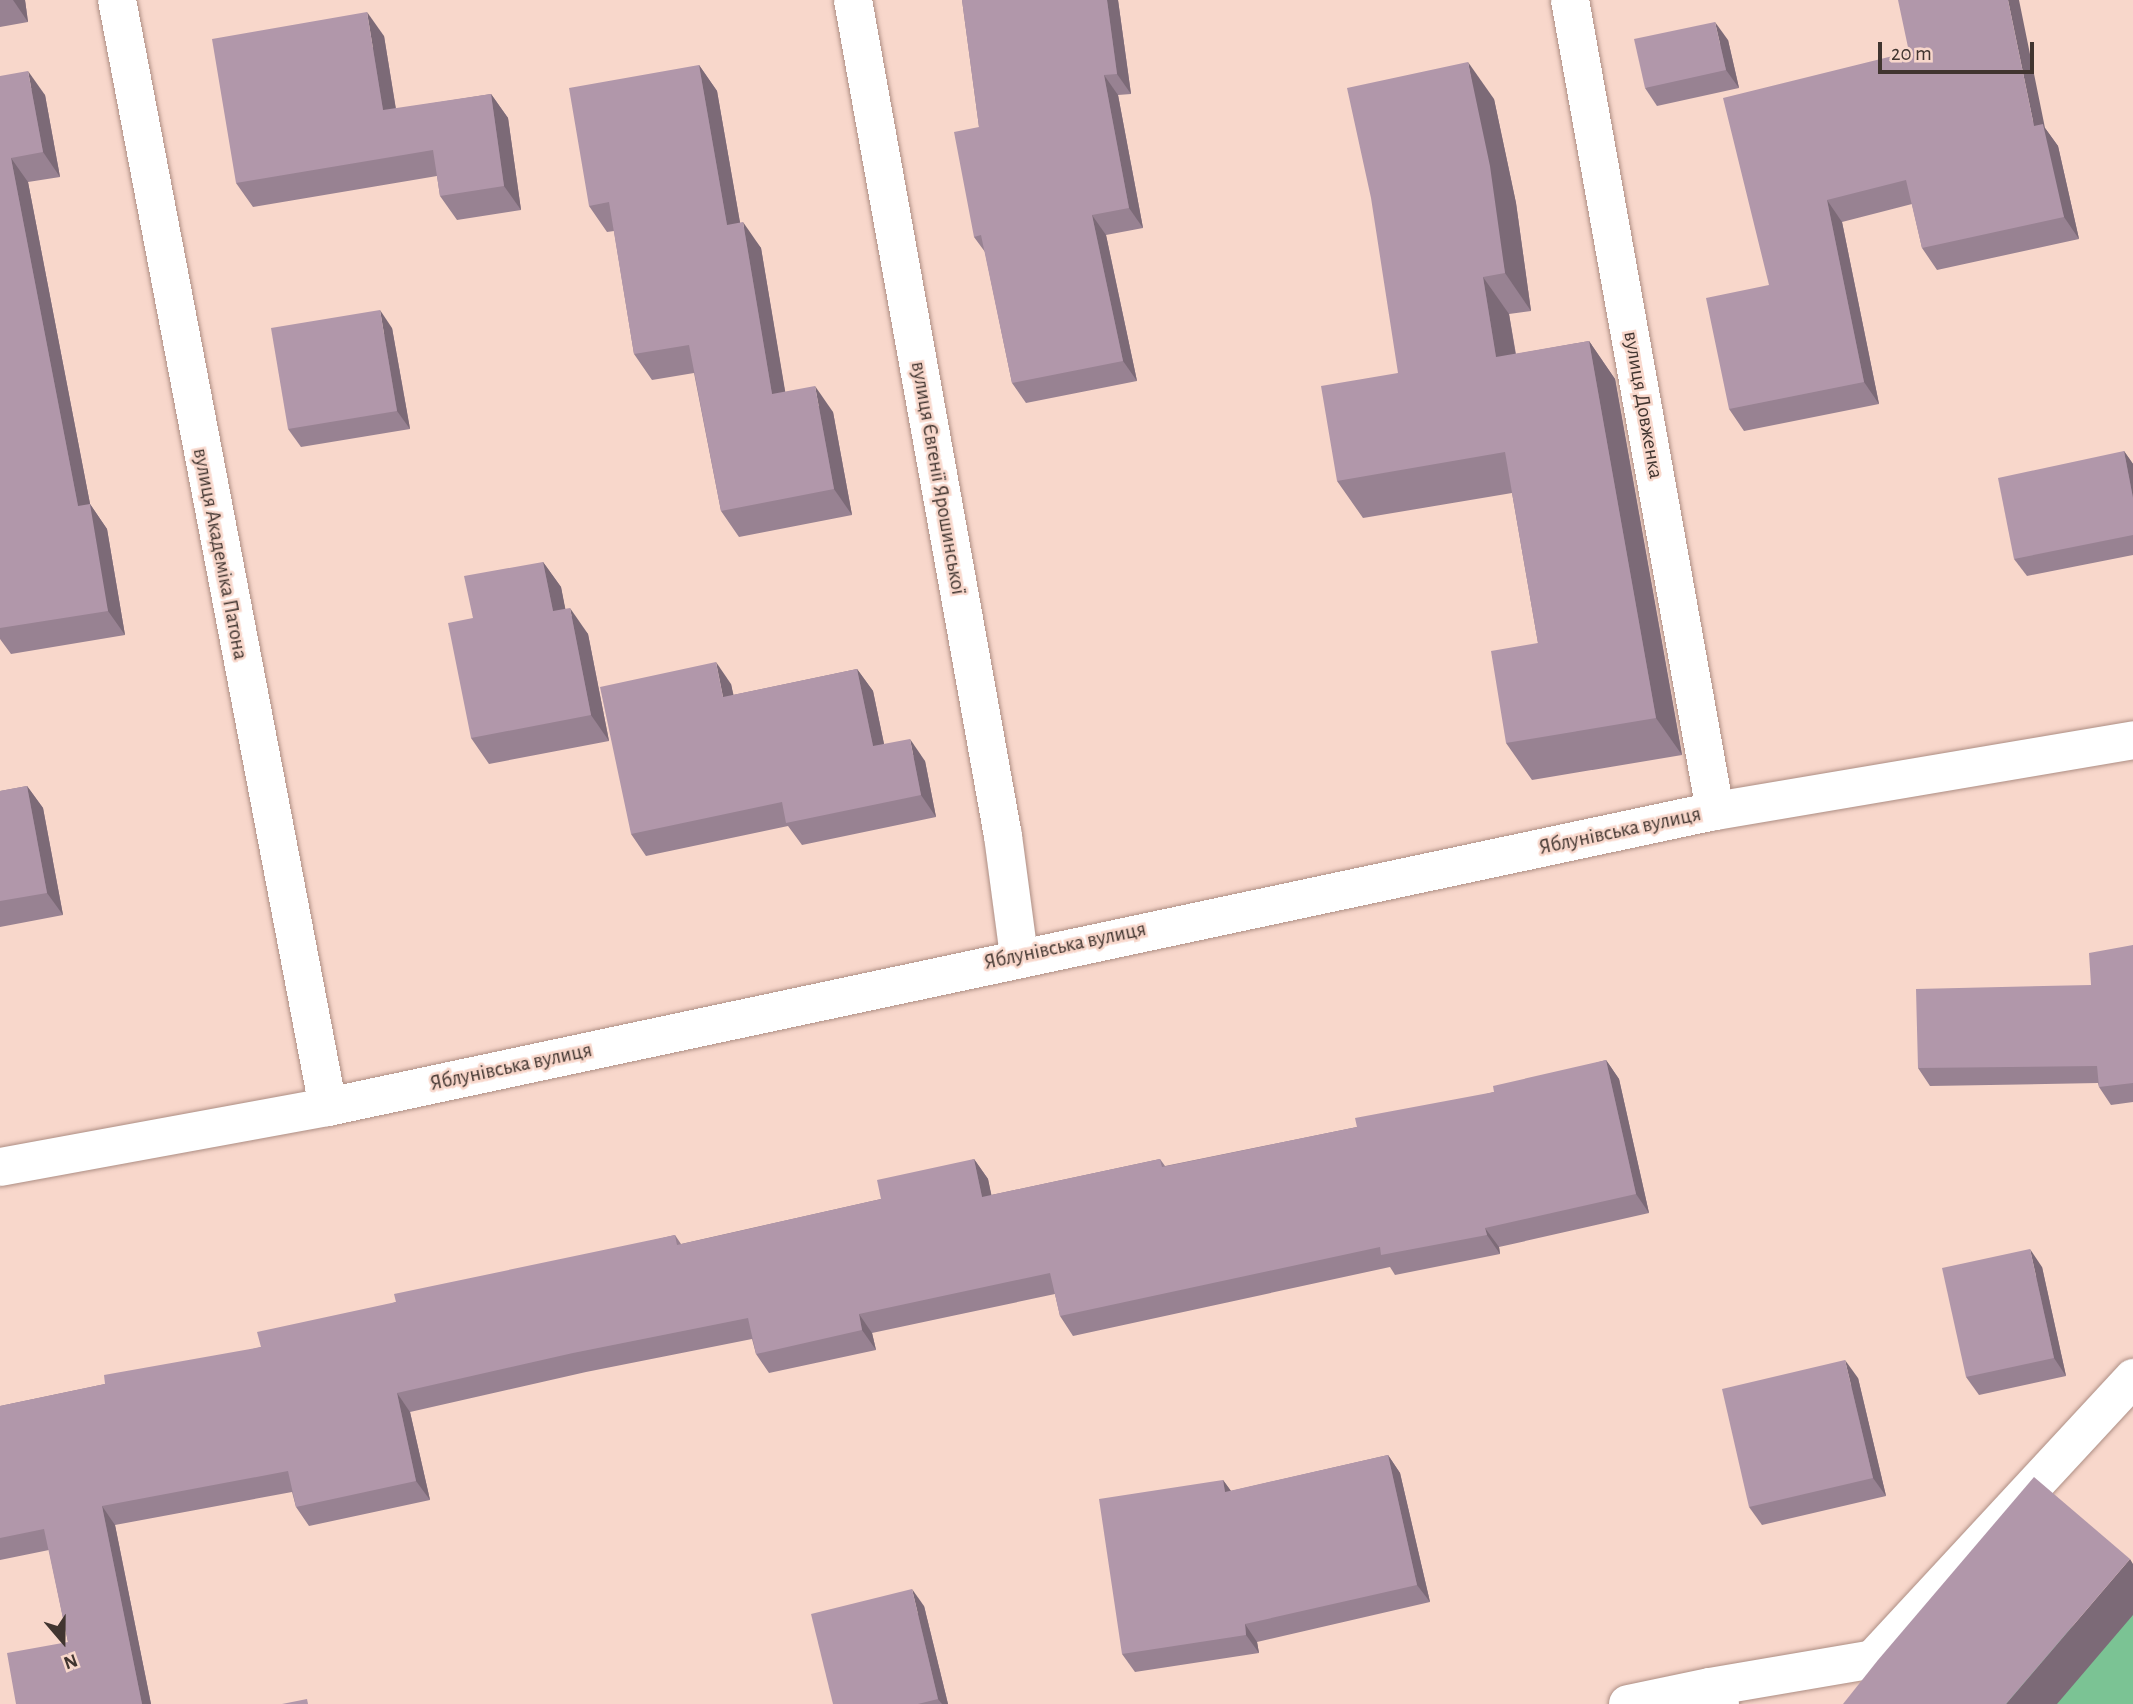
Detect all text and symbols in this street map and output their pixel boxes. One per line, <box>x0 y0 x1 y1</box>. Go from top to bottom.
scale bar <box>1881 28 2037 72</box>
text: 20 m <box>1891 43 1932 64</box>
street label: вулиця Довженка <box>1618 329 1668 481</box>
street label: вулиця Євгенії Ярошинської <box>905 359 971 597</box>
street label: вулиця Академіка Патона <box>187 446 253 662</box>
street label: Яблунівська вулиця <box>1537 802 1703 860</box>
street label: Яблунівська вулиця <box>982 917 1148 975</box>
street label: Яблунівська вулиця <box>428 1038 594 1096</box>
north arrow <box>28 1606 98 1676</box>
text: N <box>61 1650 80 1672</box>

